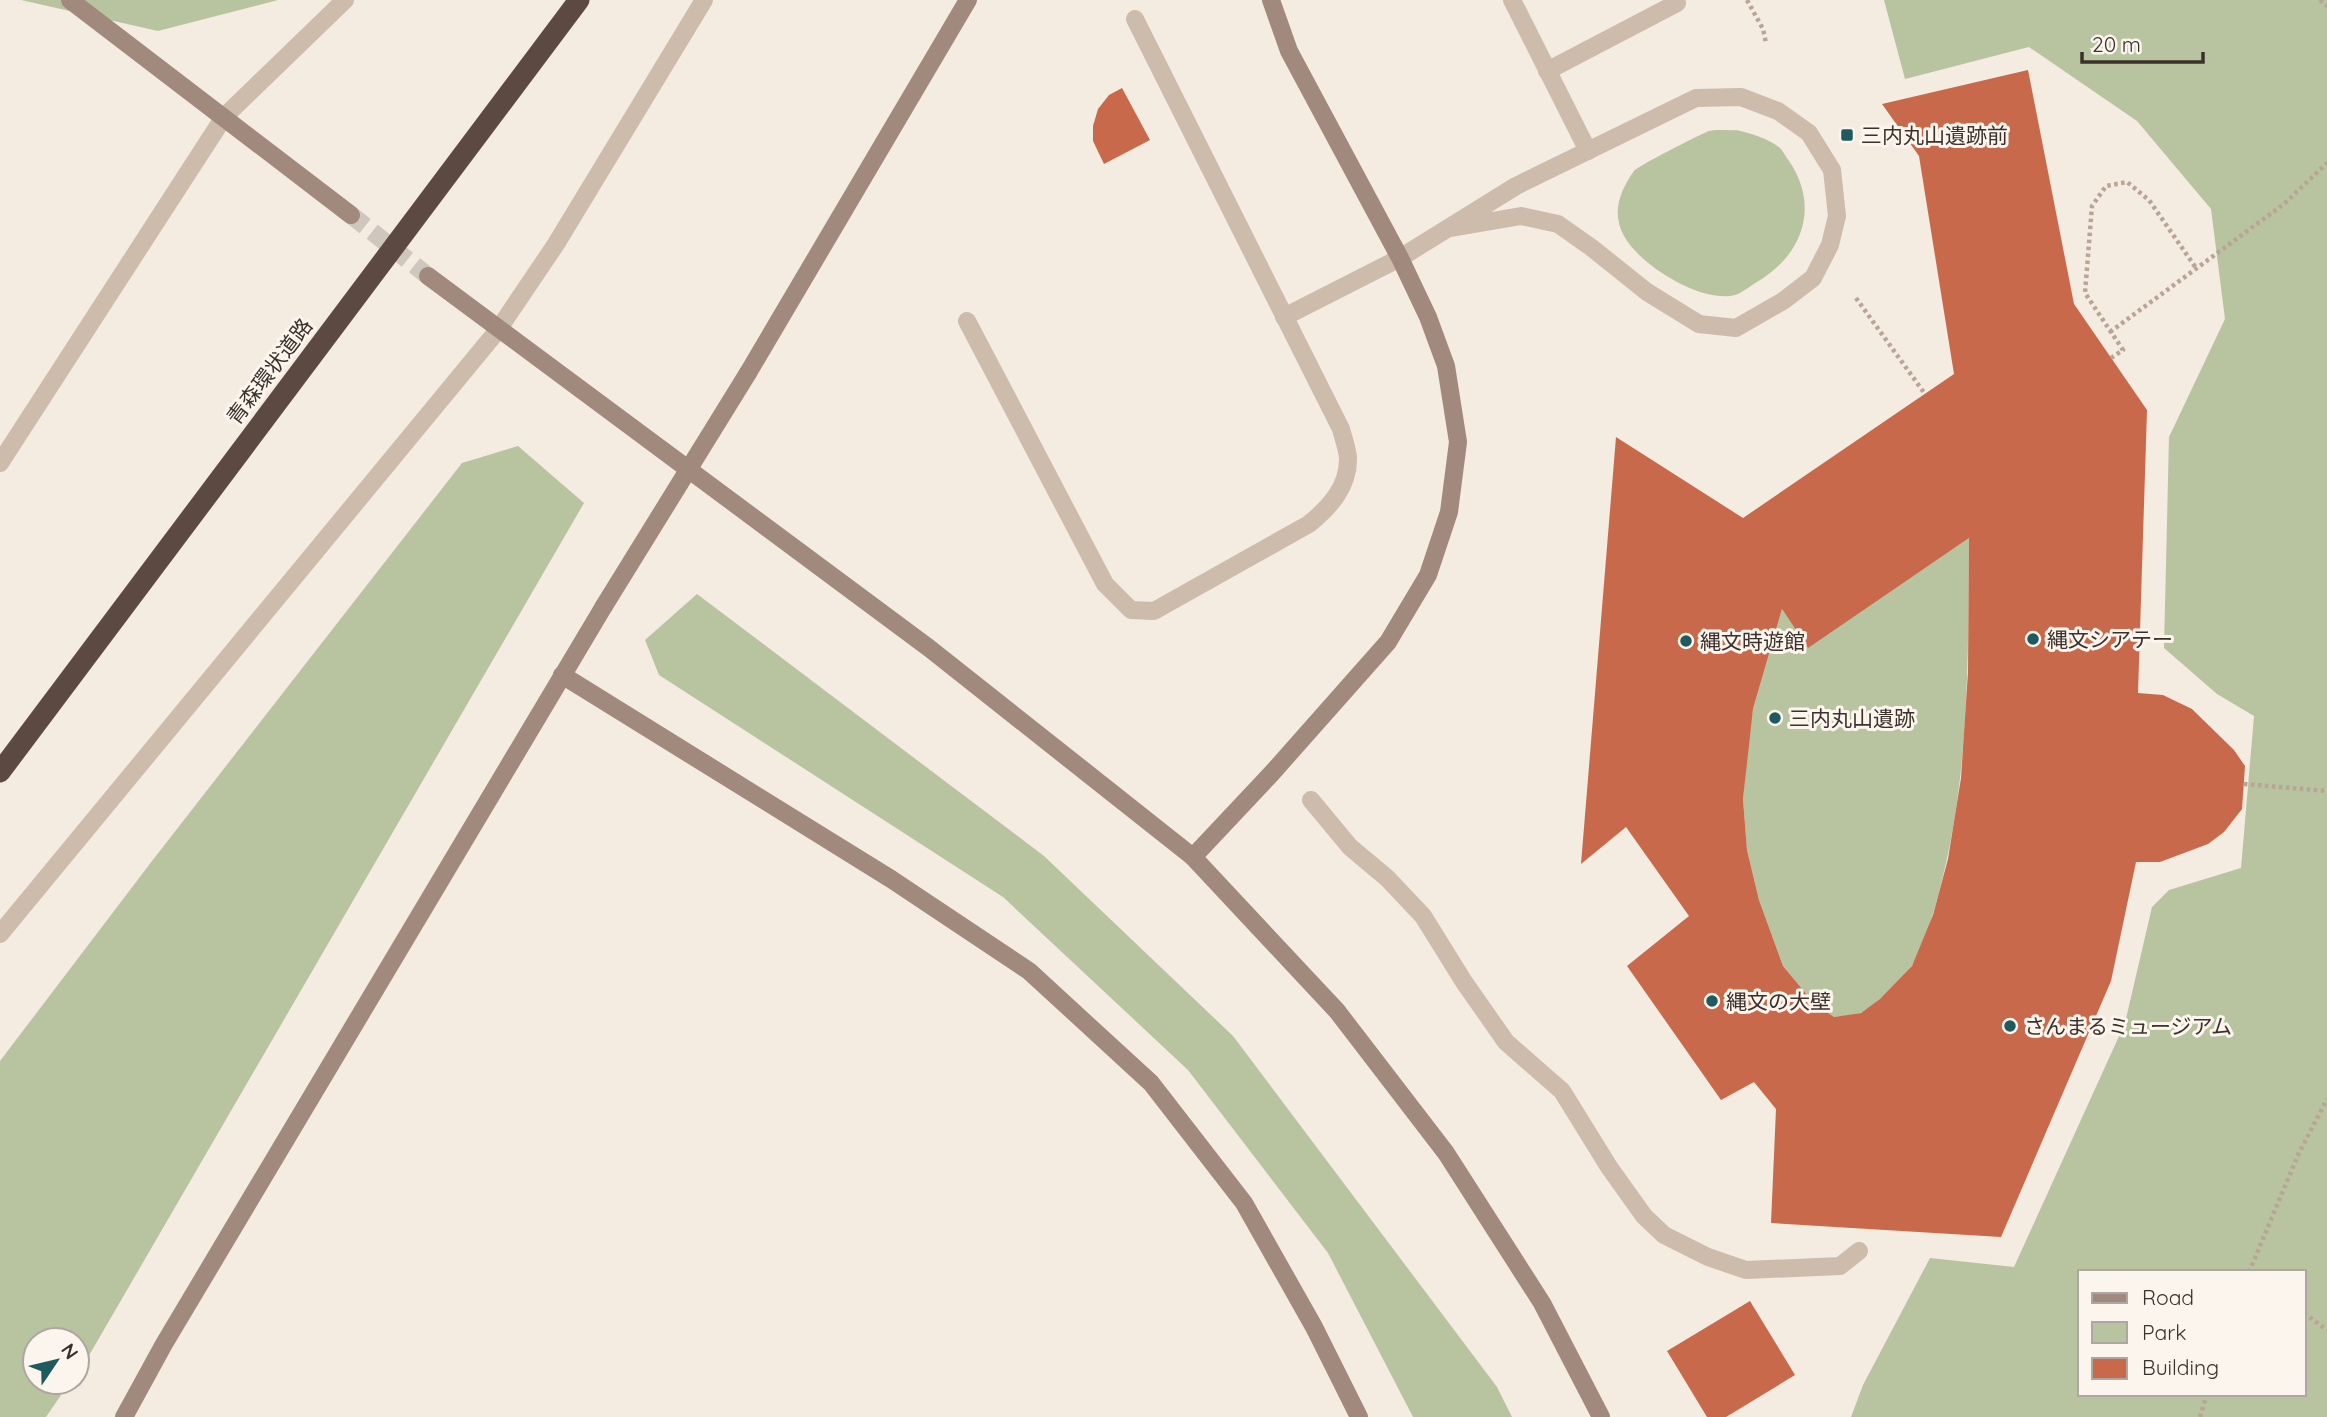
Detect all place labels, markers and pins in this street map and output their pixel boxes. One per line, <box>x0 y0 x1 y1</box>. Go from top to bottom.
place label: 三内丸山遺跡前 <box>1861 122 2008 148</box>
marker: 三内丸山遺跡前 <box>1839 127 1855 143</box>
place label: 縄文シアテー <box>2047 626 2173 652</box>
place label: 縄文時遊館 <box>1700 628 1805 654</box>
marker: 縄文シアテー <box>2025 631 2041 647</box>
marker: 縄文時遊館 <box>1678 633 1694 649</box>
place label: 三内丸山遺跡 <box>1789 705 1915 731</box>
marker: 三内丸山遺跡 <box>1767 710 1783 726</box>
place label: 縄文の大壁 <box>1726 988 1831 1014</box>
marker: 縄文の大壁 <box>1704 993 1720 1009</box>
place label: さんまるミュージアム <box>2024 1013 2232 1039</box>
marker: さんまるミュージアム <box>2002 1018 2018 1034</box>

